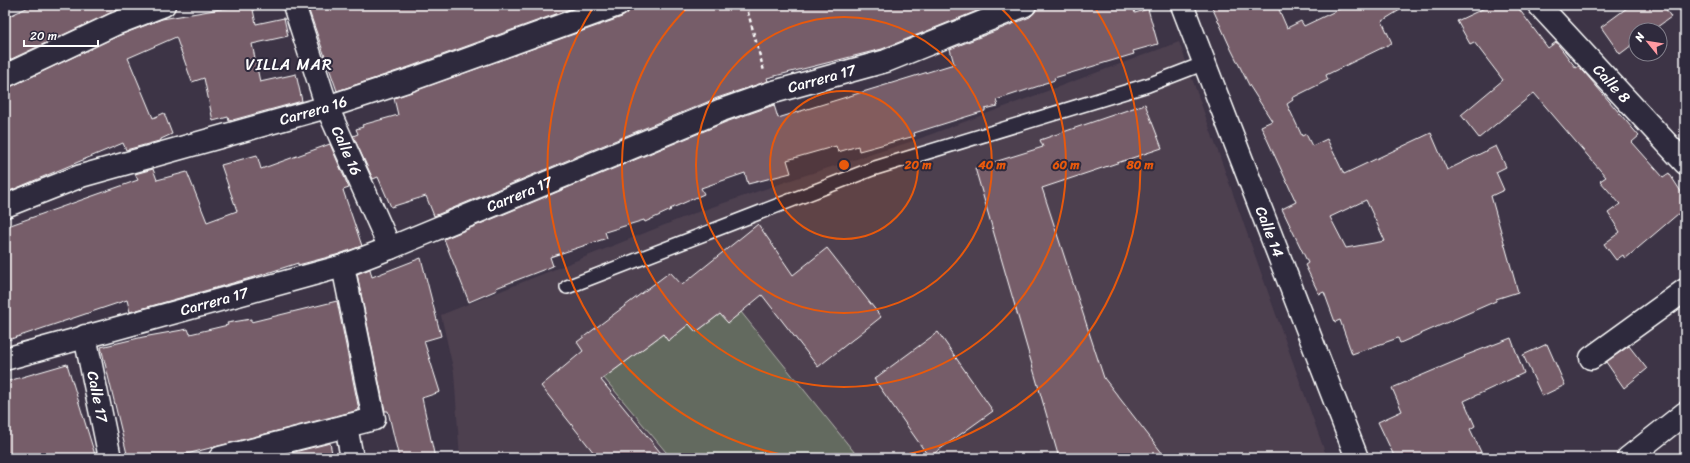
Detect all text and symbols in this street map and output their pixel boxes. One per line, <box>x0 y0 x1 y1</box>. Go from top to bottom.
scale bar <box>24 22 98 48</box>
north arrow <box>1628 22 1668 62</box>
text: 20 m <box>30 25 57 47</box>
text: N <box>1629 29 1650 46</box>
district label: VILLA MAR <box>245 50 333 79</box>
street label: Carrera 17 <box>785 57 860 101</box>
street label: Calle 8 <box>1586 58 1637 109</box>
street label: Carrera 16 <box>276 88 351 133</box>
street label: Calle 16 <box>324 122 369 180</box>
text: 20 m <box>904 154 932 176</box>
text: 40 m <box>977 154 1006 176</box>
text: 60 m <box>1052 154 1080 176</box>
text: 80 m <box>1125 154 1154 176</box>
centre of rings <box>837 158 851 172</box>
street label: Carrera 17 <box>482 168 558 220</box>
street label: Calle 14 <box>1248 202 1291 261</box>
street label: Carrera 17 <box>177 279 253 323</box>
street label: Calle 17 <box>79 369 116 426</box>

